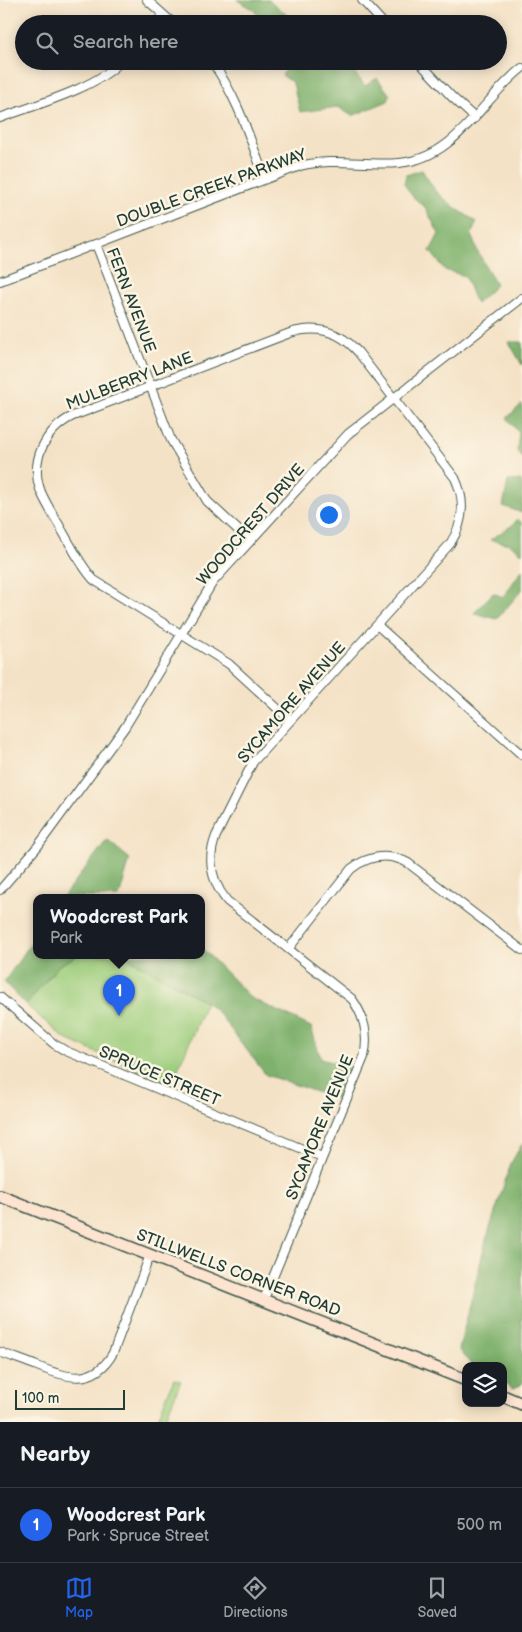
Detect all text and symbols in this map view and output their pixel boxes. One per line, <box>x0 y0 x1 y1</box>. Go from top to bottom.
search box <box>15 15 507 70</box>
icon: search <box>33 29 61 57</box>
text: Search here <box>73 31 178 54</box>
street label: DOUBLE CREEK PARKWAY <box>114 145 309 232</box>
street label: FERN AVENUE <box>102 245 159 356</box>
street label: MULBERRY LANE <box>63 348 196 414</box>
street label: WOODCREST DRIVE <box>193 460 309 590</box>
your location <box>316 502 342 528</box>
street label: SYCAMORE AVENUE <box>234 638 350 768</box>
popup <box>33 894 205 959</box>
text: Woodcrest Park <box>50 906 188 929</box>
text: Park <box>50 929 82 948</box>
pin: 1 <box>103 975 135 1016</box>
street label: SPRUCE STREET <box>96 1042 223 1111</box>
street label: SYCAMORE AVENUE <box>283 1052 358 1203</box>
street label: STILLWELLS CORNER ROAD <box>134 1226 343 1321</box>
map controls <box>462 1362 507 1407</box>
button: layers <box>462 1362 507 1407</box>
scale bar <box>15 1387 125 1410</box>
text: 100 m <box>22 1390 59 1407</box>
text: Nearby <box>20 1442 90 1467</box>
text: Woodcrest Park <box>67 1504 205 1527</box>
text: 1 <box>33 1516 39 1535</box>
text: 500 m <box>456 1516 502 1535</box>
text: Park · Spruce Street <box>67 1527 209 1546</box>
tab: Map <box>65 1574 93 1621</box>
tab: Directions <box>223 1574 288 1621</box>
tab: Saved <box>418 1574 457 1621</box>

